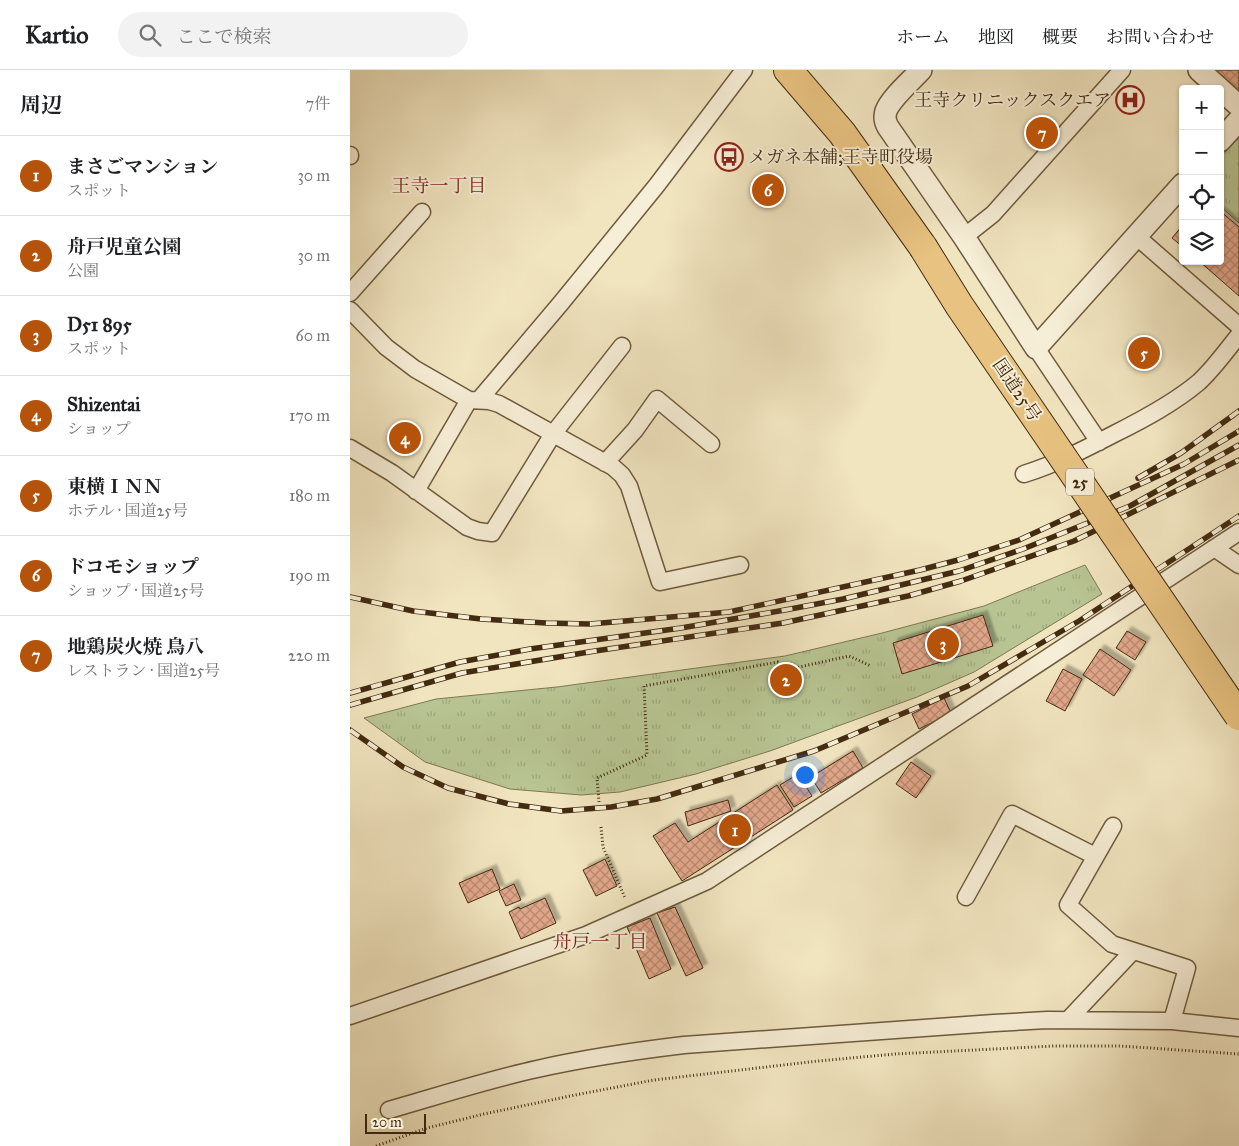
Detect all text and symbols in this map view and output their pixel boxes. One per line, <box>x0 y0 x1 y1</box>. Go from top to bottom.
search box <box>118 12 468 57</box>
text: Kartio <box>25 20 88 50</box>
icon: search <box>136 21 164 49</box>
text: ここで検索 <box>176 25 271 48</box>
text: ホーム <box>896 26 950 48</box>
text: 地図 <box>978 26 1014 48</box>
text: 概要 <box>1042 26 1078 48</box>
text: お問い合わせ <box>1106 26 1214 48</box>
hospital icon: 王寺クリニックスクエア <box>1115 85 1145 115</box>
map controls <box>1179 85 1224 265</box>
button: + <box>1179 85 1224 130</box>
place label: 王寺クリニックスクエア <box>915 89 1111 111</box>
text: 周辺 <box>20 92 62 118</box>
text: 7件 <box>305 94 330 113</box>
pin: 7 <box>1026 114 1058 152</box>
button: − <box>1179 130 1224 175</box>
bus stop icon: メガネ本舗;王寺町役場 <box>714 142 744 172</box>
place label: メガネ本舗;王寺町役場 <box>748 146 933 168</box>
text: まさごマンション <box>67 155 218 178</box>
text: 1 <box>33 166 39 185</box>
text: 30 m <box>297 166 330 185</box>
pin: 6 <box>752 171 784 209</box>
district label: 王寺一丁目 <box>391 174 487 197</box>
button: locate <box>1179 175 1224 220</box>
text: スポット <box>67 181 131 200</box>
button: layers <box>1179 220 1224 265</box>
text: 舟戸児童公園 <box>67 235 181 258</box>
text: 2 <box>32 246 40 265</box>
text: 30 m <box>297 246 330 265</box>
text: 公園 <box>67 261 99 280</box>
text: D51 895 <box>67 313 132 336</box>
text: 3 <box>33 326 39 345</box>
text: 60 m <box>296 326 330 345</box>
pin: 5 <box>1128 334 1160 372</box>
text: スポット <box>67 339 131 358</box>
street label: 国道25号 <box>988 354 1046 426</box>
text: Shizentai <box>67 393 141 416</box>
text: 4 <box>32 406 40 425</box>
text: 170 m <box>289 406 330 425</box>
text: ショップ <box>67 419 131 438</box>
pin: 4 <box>389 419 421 457</box>
road number: 25 <box>1066 468 1094 496</box>
text: 東横ＩＮＮ <box>67 475 162 498</box>
text: 5 <box>32 486 40 505</box>
text: 180 m <box>289 486 330 505</box>
text: ホテル · 国道25号 <box>67 501 188 520</box>
text: ドコモショップ <box>67 555 199 578</box>
text: 6 <box>32 566 40 585</box>
text: 190 m <box>289 566 330 585</box>
text: ショップ · 国道25号 <box>67 581 204 600</box>
pin: 3 <box>927 625 959 663</box>
text: 地鶏炭火焼 鳥八 <box>67 635 204 658</box>
text: 7 <box>32 646 40 665</box>
text: 220 m <box>288 646 330 665</box>
text: レストラン · 国道25号 <box>67 661 220 680</box>
pin: 2 <box>770 661 802 699</box>
your location <box>792 762 818 788</box>
pin: 1 <box>719 811 751 849</box>
district label: 舟戸一丁目 <box>552 930 648 953</box>
scale bar <box>365 1111 426 1134</box>
text: 20 m <box>372 1114 402 1131</box>

